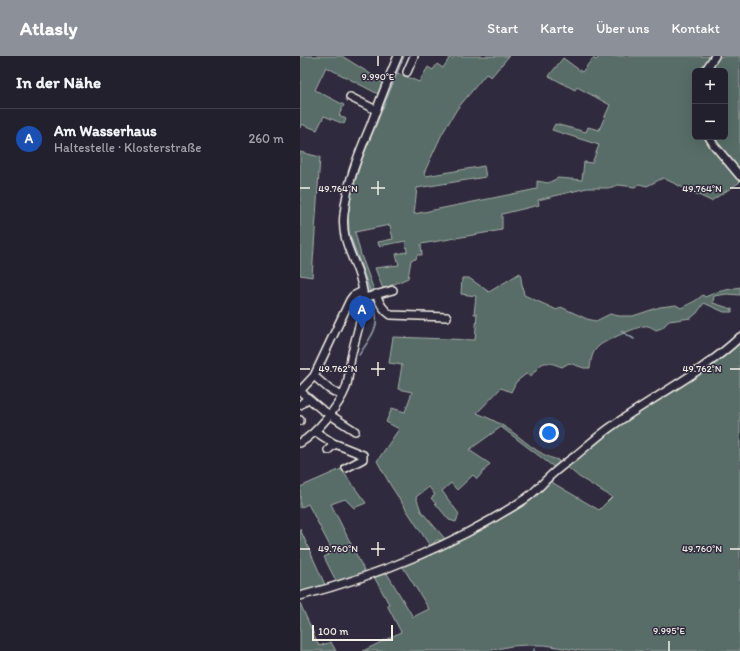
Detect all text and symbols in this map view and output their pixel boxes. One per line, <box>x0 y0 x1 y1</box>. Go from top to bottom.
text: Atlasly <box>20 17 77 40</box>
text: Start <box>487 20 518 37</box>
text: Karte <box>540 20 574 37</box>
text: Über uns <box>596 20 649 37</box>
text: Kontakt <box>671 20 720 37</box>
map controls <box>692 68 728 140</box>
button: + <box>692 68 728 104</box>
text: 9.990°E <box>362 70 395 83</box>
text: In der Nähe <box>16 72 101 92</box>
button: − <box>692 104 728 140</box>
text: Am Wasserhaus <box>54 122 157 140</box>
text: A <box>25 131 33 146</box>
text: 260 m <box>248 131 284 146</box>
text: Haltestelle · Klosterstraße <box>54 140 201 155</box>
text: 49.764°N <box>318 182 358 195</box>
text: 49.764°N <box>682 182 722 195</box>
pin: A <box>349 296 375 329</box>
text: 49.762°N <box>319 362 358 375</box>
text: 49.762°N <box>683 362 722 375</box>
your location <box>539 423 559 443</box>
text: 49.760°N <box>318 542 358 555</box>
text: 49.760°N <box>682 542 722 555</box>
scale bar <box>312 623 393 642</box>
text: 9.995°E <box>653 624 685 637</box>
text: 100 m <box>318 625 348 638</box>

